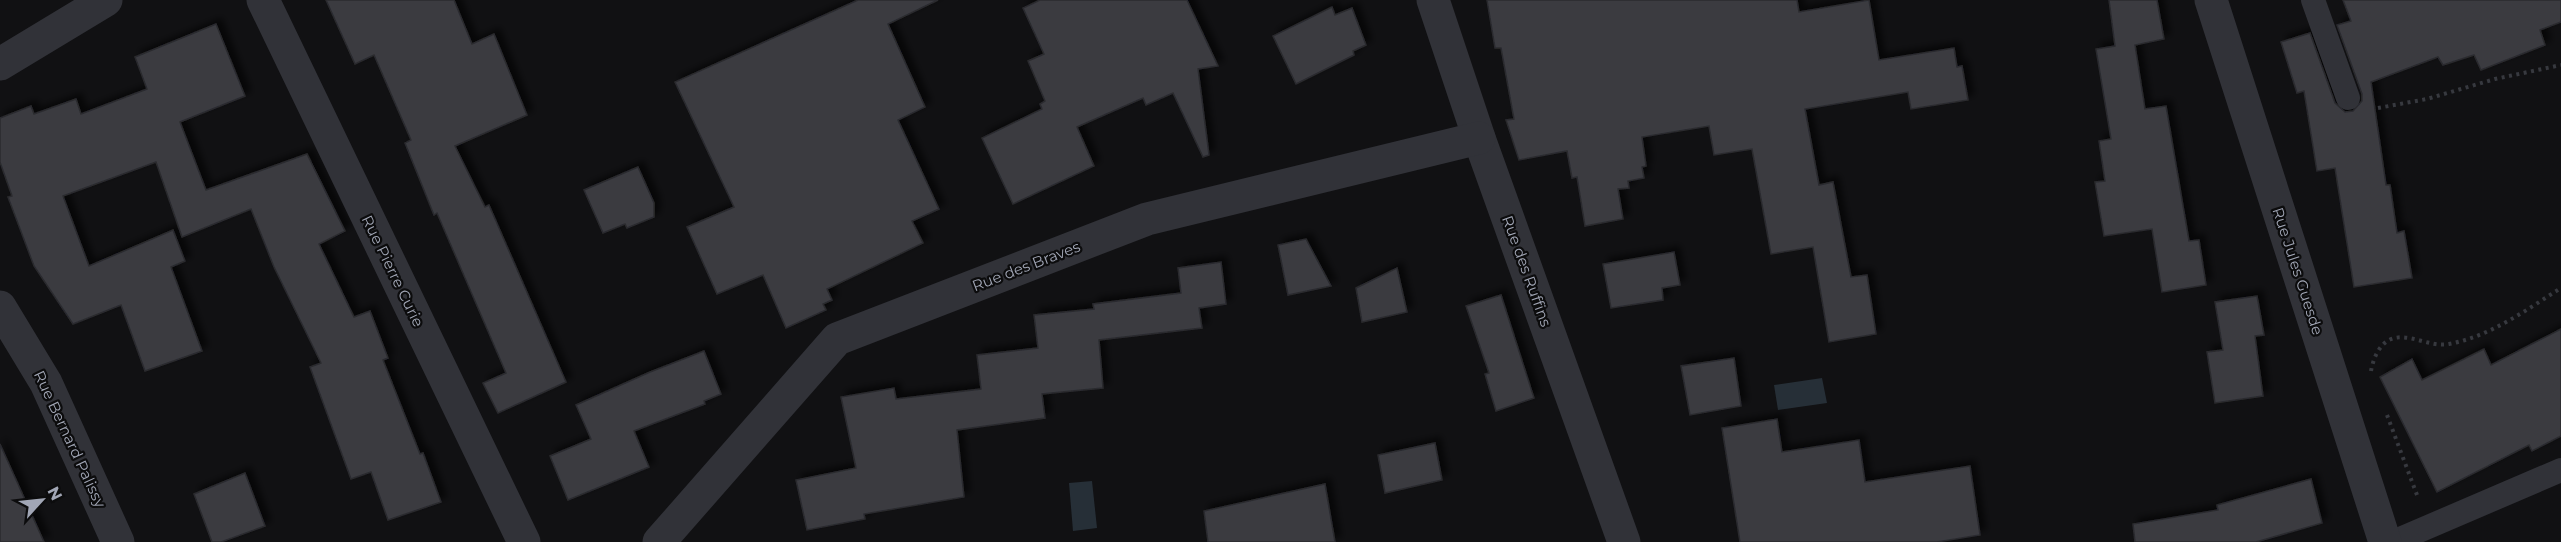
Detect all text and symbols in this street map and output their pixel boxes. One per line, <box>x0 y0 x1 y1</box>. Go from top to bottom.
street label: Rue Jules Guesde <box>2268 205 2328 337</box>
street label: Rue Pierre Curie <box>358 212 428 330</box>
street label: Rue des Ruffins <box>1498 213 1556 329</box>
street label: Rue des Braves <box>969 237 1083 295</box>
street label: Rue Bernard Palissy <box>30 367 111 511</box>
north arrow <box>12 470 72 530</box>
text: N <box>44 483 66 503</box>

